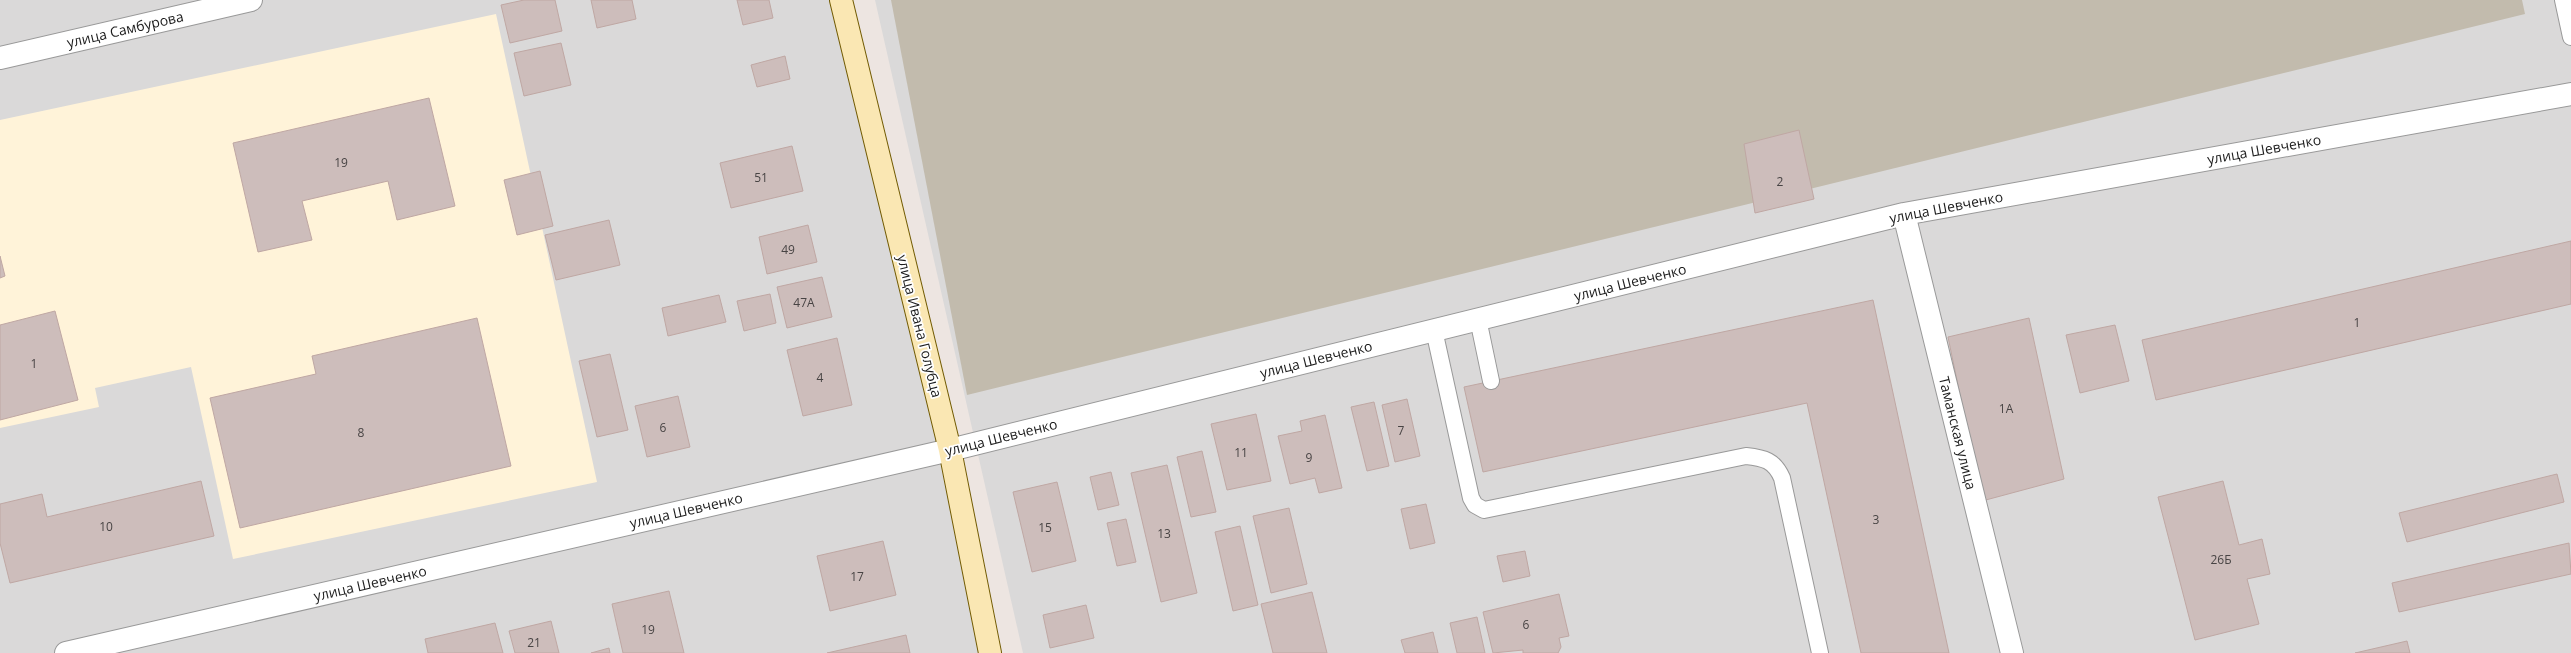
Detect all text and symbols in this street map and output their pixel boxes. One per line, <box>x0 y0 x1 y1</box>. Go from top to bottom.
street label: улица Самбурова <box>65 6 185 52</box>
street label: улица Шевченко <box>2206 130 2322 168</box>
house number: 19 <box>334 154 348 171</box>
house number: 51 <box>754 169 768 186</box>
house number: 2 <box>1777 173 1784 190</box>
street label: улица Шевченко <box>1888 187 2004 227</box>
house number: 49 <box>781 241 795 258</box>
street label: улица Ивана Голубца <box>893 253 947 399</box>
street label: улица Шевченко <box>1572 259 1688 305</box>
house number: 47А <box>793 294 815 311</box>
house number: 1 <box>2354 314 2360 331</box>
street label: улица Шевченко <box>1258 336 1374 382</box>
house number: 1 <box>31 355 37 372</box>
house number: 4 <box>817 369 824 386</box>
street label: Таманская улица <box>1935 374 1981 492</box>
house number: 1А <box>1999 400 2014 417</box>
street label: улица Шевченко <box>943 414 1059 460</box>
house number: 6 <box>660 419 667 436</box>
house number: 7 <box>1398 422 1405 439</box>
house number: 8 <box>358 424 365 441</box>
house number: 11 <box>1234 444 1248 461</box>
house number: 9 <box>1306 449 1313 466</box>
street label: улица Шевченко <box>628 488 744 532</box>
house number: 3 <box>1873 511 1880 528</box>
house number: 10 <box>99 518 113 535</box>
house number: 15 <box>1038 519 1052 536</box>
house number: 13 <box>1157 525 1171 542</box>
house number: 26Б <box>2210 551 2232 568</box>
street label: улица Шевченко <box>312 561 428 605</box>
house number: 17 <box>850 568 864 585</box>
house number: 6 <box>1523 616 1530 633</box>
house number: 19 <box>641 621 655 638</box>
house number: 21 <box>527 634 541 651</box>

